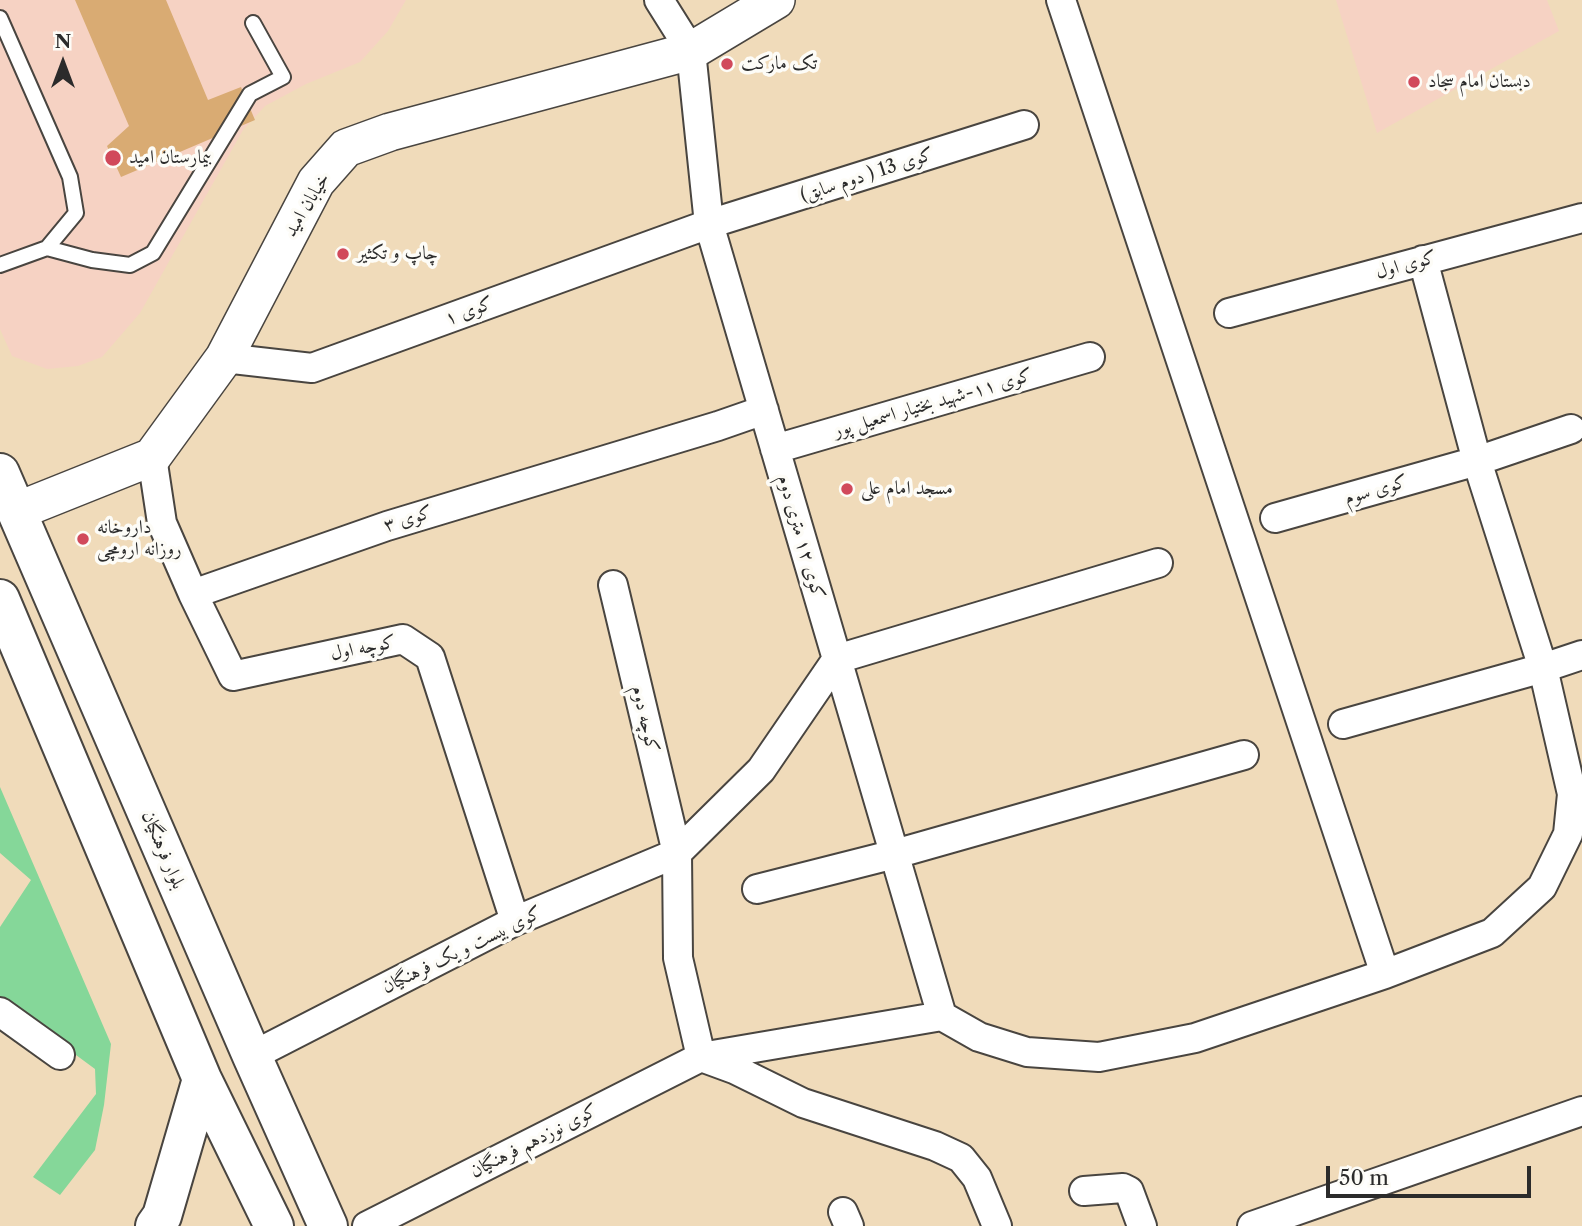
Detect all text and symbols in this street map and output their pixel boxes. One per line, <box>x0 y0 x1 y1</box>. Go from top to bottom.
north arrow <box>28 28 98 98</box>
text: N <box>55 30 71 53</box>
place label: تک مارکت <box>741 53 817 75</box>
marker: تک مارکت <box>719 56 735 72</box>
place label: دبستان امام سجاد <box>1428 71 1531 93</box>
marker: دبستان امام سجاد <box>1406 74 1422 90</box>
street label: کوی 13 ( دوم سابق) <box>797 143 937 207</box>
place label: بیمارستان امید <box>129 147 212 169</box>
marker: بیمارستان امید <box>103 148 123 168</box>
street label: خیابان امید <box>279 169 335 241</box>
place label: چاپ و تکثیر <box>357 243 438 265</box>
marker: چاپ و تکثیر <box>335 246 351 262</box>
street label: کوی اول <box>1373 246 1439 284</box>
street label: کوی ۱ <box>442 292 496 330</box>
street label: کوی ۱۱-شهید بختیار اسمعیل پور <box>831 364 1035 442</box>
street label: کوی سوم <box>1342 470 1410 510</box>
street label: کوی ۱۲ متری دوم <box>772 472 830 602</box>
place label: مسجد امام علی <box>861 478 953 500</box>
marker: مسجد امام علی <box>839 481 855 497</box>
street label: کوی ۳ <box>381 501 435 537</box>
place label: داروخانه روزانه ارومچی <box>97 517 182 561</box>
marker: داروخانه روزانه ارومچی <box>75 531 91 547</box>
street label: کوچه اول <box>328 631 398 665</box>
street label: کوچه دوم <box>626 684 664 754</box>
street label: بلوار فرهنگیان <box>136 807 190 893</box>
street label: کوی بیست و یک فرهنگیان <box>378 901 546 999</box>
street label: کوی نوزدهم فرهنگیان <box>466 1099 602 1183</box>
scale bar <box>1330 1152 1535 1196</box>
text: 50 m <box>1339 1165 1389 1190</box>

